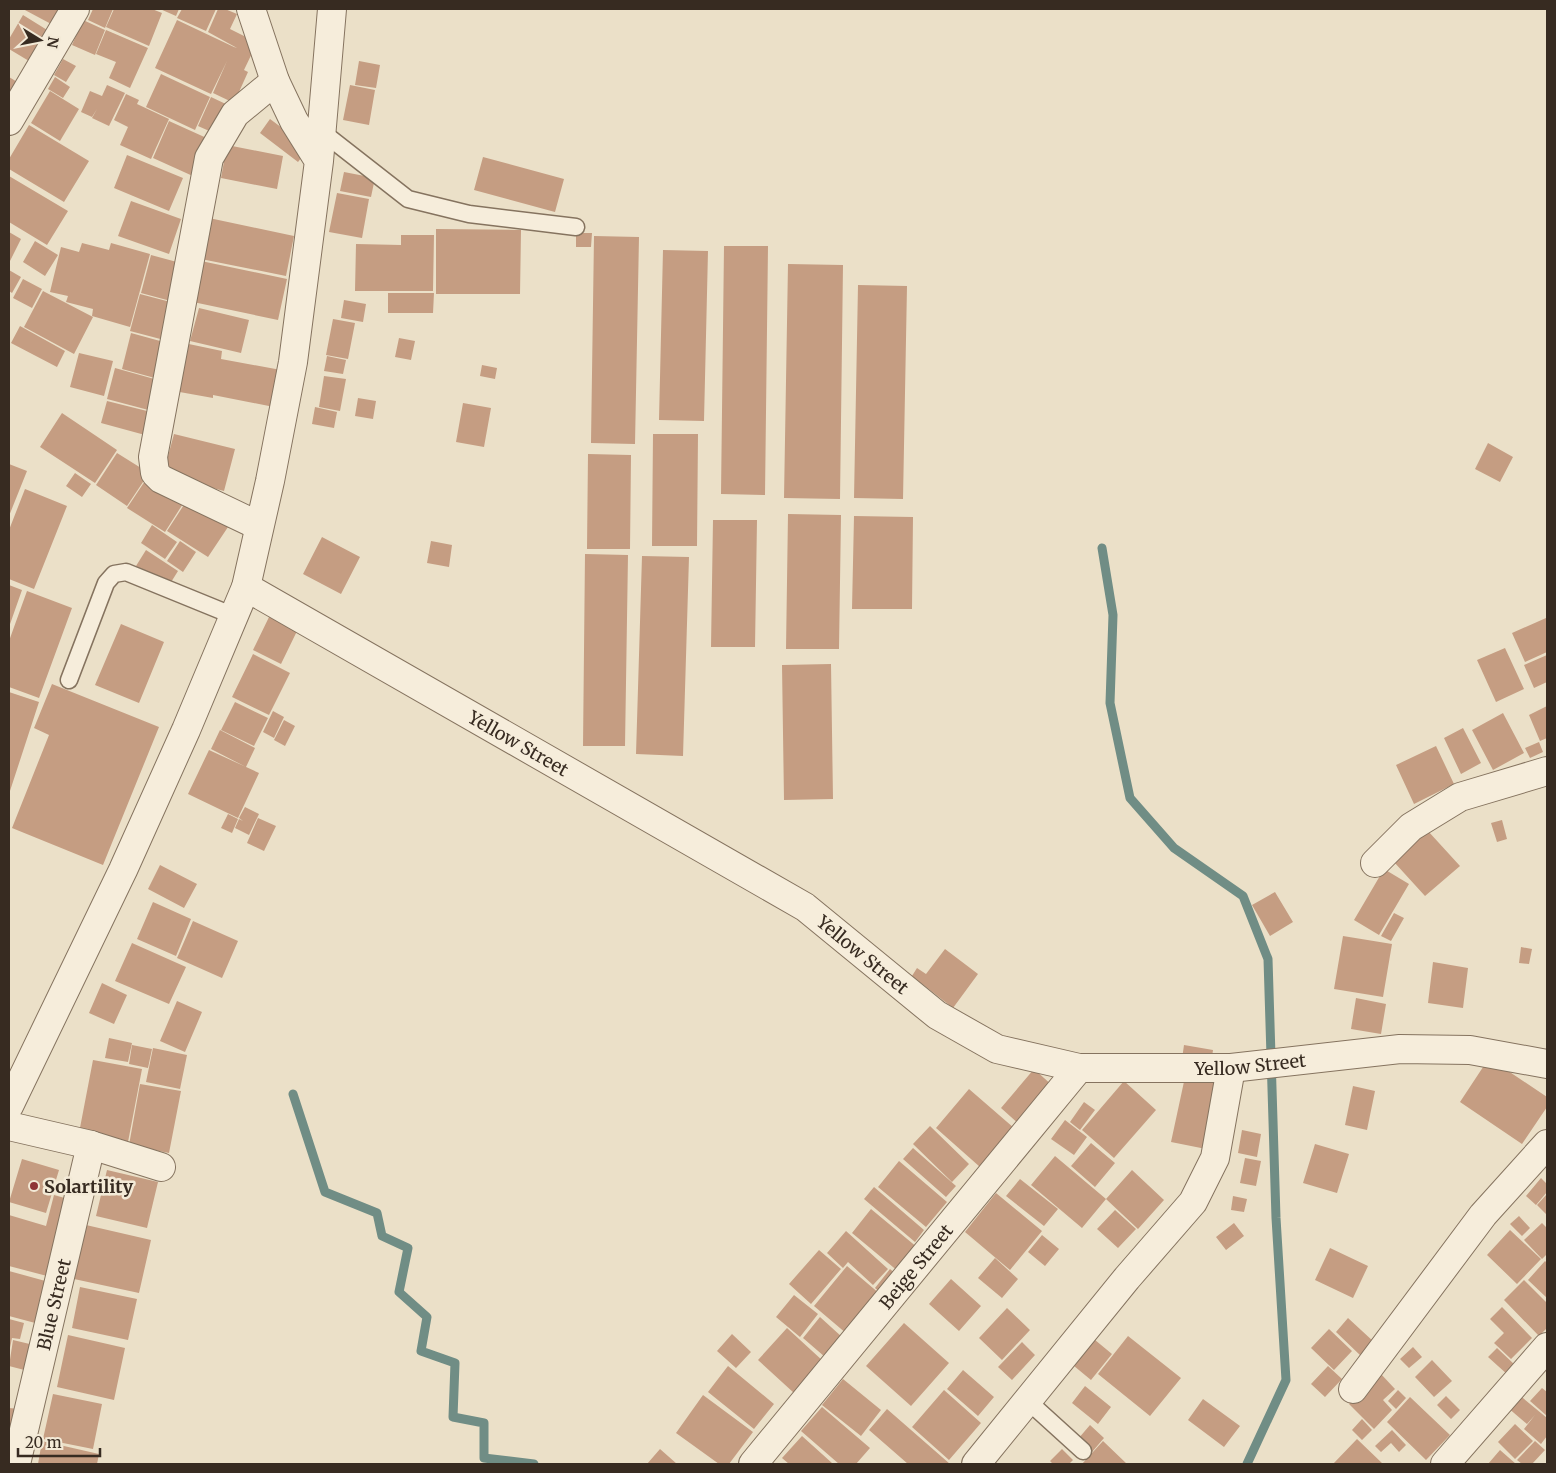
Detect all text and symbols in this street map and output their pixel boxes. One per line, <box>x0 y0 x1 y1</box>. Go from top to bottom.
north arrow <box>15 15 65 65</box>
text: N <box>43 35 63 49</box>
street label: Yellow Street <box>463 705 573 781</box>
street label: Yellow Street <box>812 909 914 999</box>
street label: Yellow Street <box>1193 1048 1307 1080</box>
place label: Solartility <box>44 1175 134 1198</box>
marker: Solartility <box>28 1180 40 1192</box>
street label: Beige Street <box>874 1219 957 1314</box>
street label: Blue Street <box>32 1256 75 1353</box>
scale bar <box>18 1426 100 1458</box>
text: 20 m <box>25 1433 62 1452</box>

